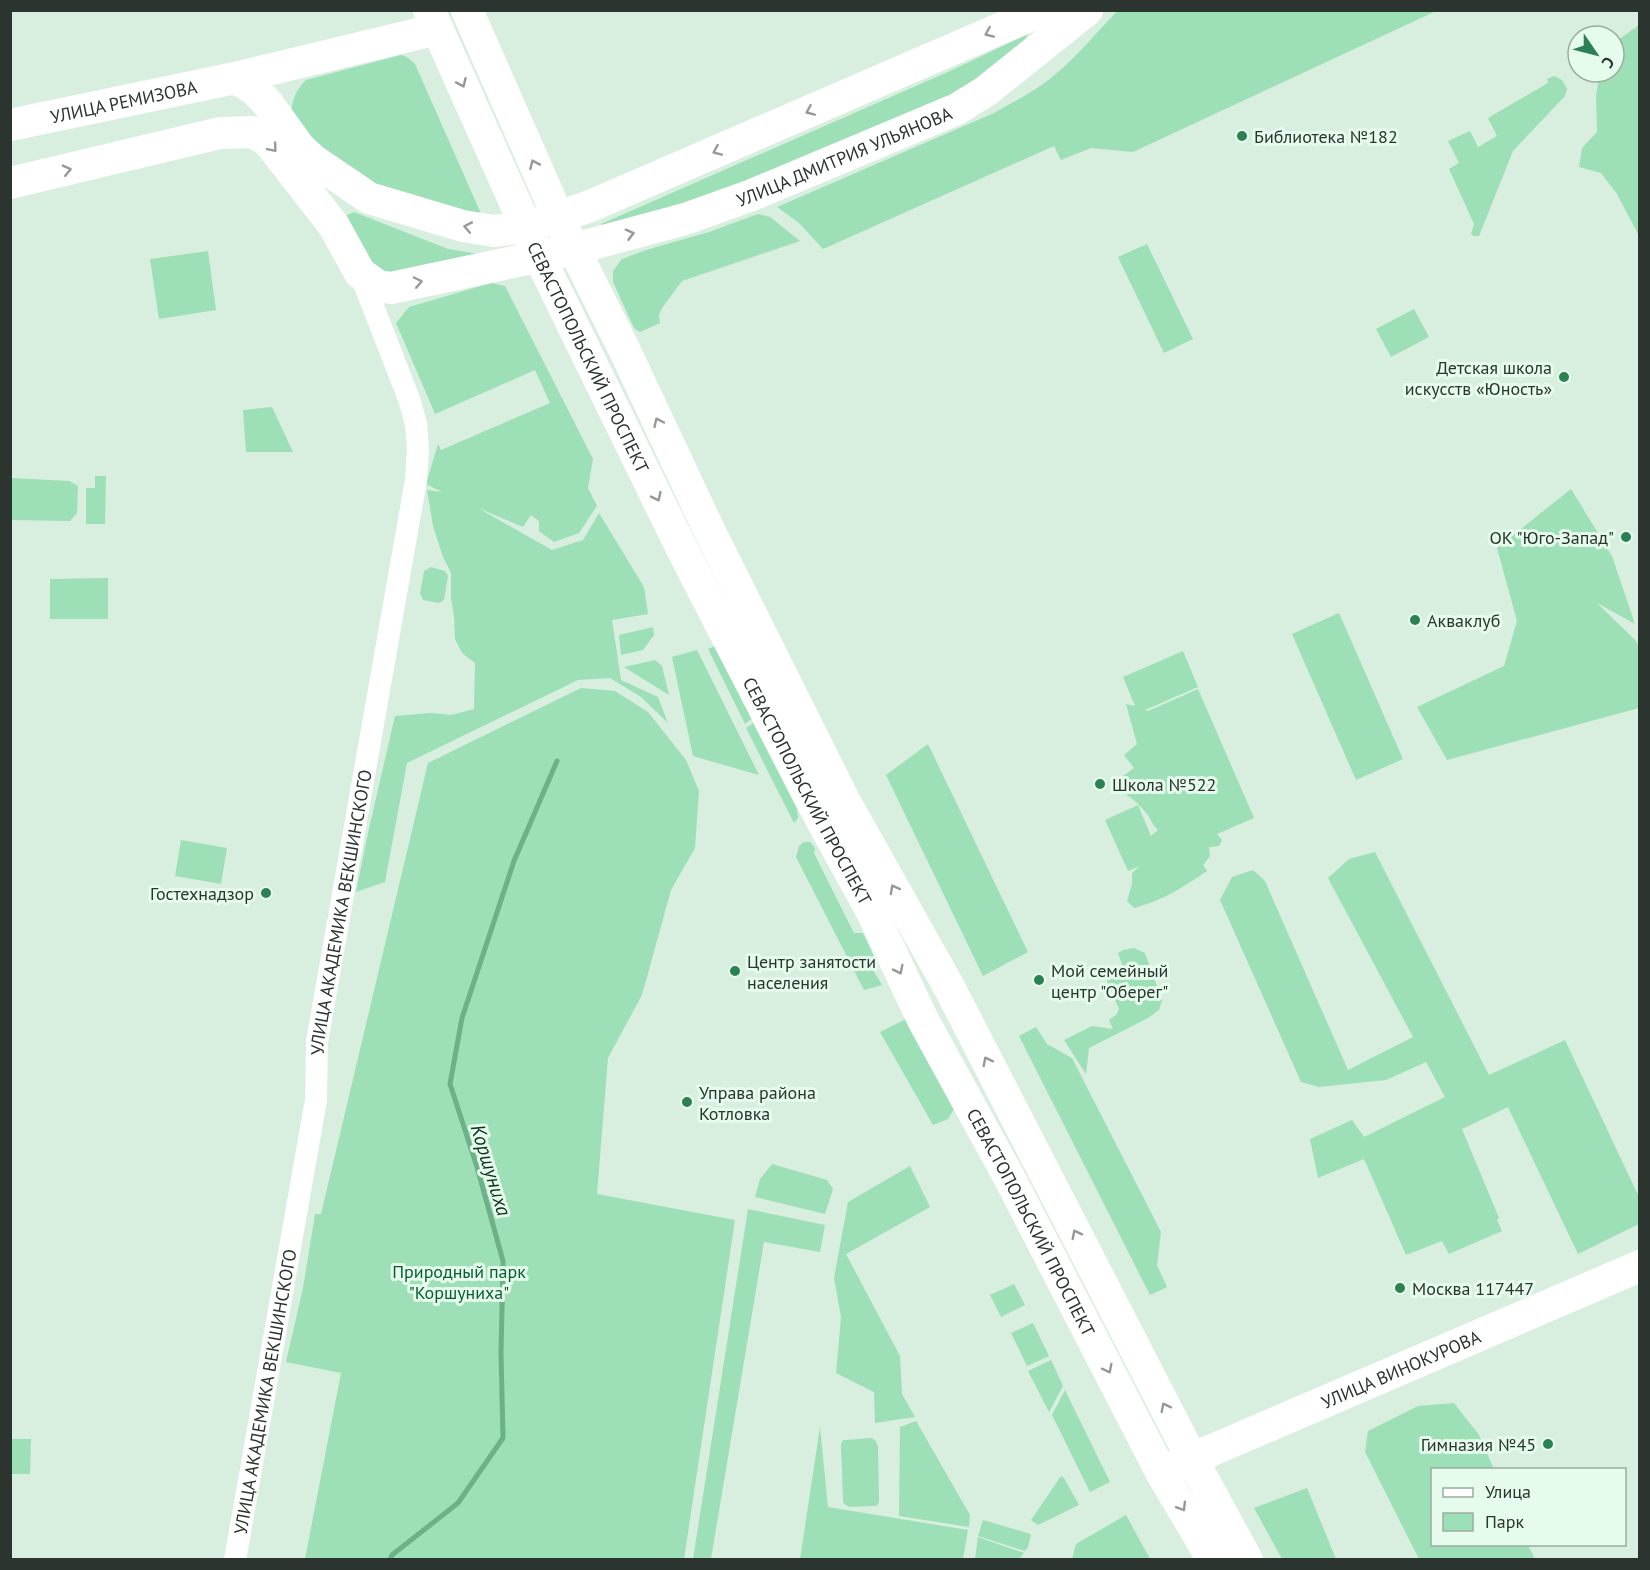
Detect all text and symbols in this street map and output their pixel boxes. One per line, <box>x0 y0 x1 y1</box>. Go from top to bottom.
north arrow <box>1566 24 1626 84</box>
one-way arrow <box>985 26 996 38</box>
text: С <box>1598 53 1619 72</box>
street label: УЛИЦА РЕМИЗОВА <box>48 75 199 128</box>
one-way arrow <box>454 76 466 87</box>
street label: УЛИЦА ДМИТРИЯ УЛЬЯНОВА <box>733 101 956 211</box>
one-way arrow <box>806 103 817 115</box>
place label: Библиотека №182 <box>1254 125 1398 148</box>
marker: Библиотека №182 <box>1235 129 1249 143</box>
one-way arrow <box>266 141 277 152</box>
one-way arrow <box>712 144 723 156</box>
one-way arrow <box>529 159 541 170</box>
one-way arrow <box>62 164 72 177</box>
one-way arrow <box>463 221 473 234</box>
one-way arrow <box>624 229 635 241</box>
street label: СЕВАСТОПОЛЬСКИЙ ПРОСПЕКТ <box>523 238 654 476</box>
one-way arrow <box>413 276 423 289</box>
place label: Детская школа искусств «Юность» <box>1405 356 1552 400</box>
marker: Детская школа искусств «Юность» <box>1557 370 1571 384</box>
one-way arrow <box>654 418 666 429</box>
one-way arrow <box>650 491 661 502</box>
place label: ОК "Юго-Запад" <box>1490 526 1614 549</box>
marker: ОК "Юго-Запад" <box>1619 530 1633 544</box>
place label: Акваклуб <box>1427 609 1500 632</box>
marker: Акваклуб <box>1408 613 1422 627</box>
street label: СЕВАСТОПОЛЬСКИЙ ПРОСПЕКТ <box>738 673 877 909</box>
street label: УЛИЦА АКАДЕМИКА ВЕКШИНСКОГО <box>305 768 376 1055</box>
place label: Школа №522 <box>1112 773 1216 796</box>
marker: Школа №522 <box>1093 777 1107 791</box>
place label: Гостехнадзор <box>150 882 254 905</box>
one-way arrow <box>890 885 901 895</box>
marker: Гостехнадзор <box>259 886 273 900</box>
place label: Центр занятости населения <box>747 950 876 994</box>
place label: Мой семейный центр "Оберег" <box>1051 959 1168 1003</box>
one-way arrow <box>892 963 904 974</box>
marker: Центр занятости населения <box>728 964 742 978</box>
marker: Мой семейный центр "Оберег" <box>1032 973 1046 987</box>
one-way arrow <box>983 1056 994 1067</box>
place label: Управа района Котловка <box>699 1081 816 1125</box>
marker: Управа района Котловка <box>680 1095 694 1109</box>
street label: СЕВАСТОПОЛЬСКИЙ ПРОСПЕКТ <box>962 1104 1100 1340</box>
water label: Коршуниха <box>465 1121 517 1219</box>
one-way arrow <box>1072 1229 1084 1240</box>
street label: УЛИЦА АКАДЕМИКА ВЕКШИНСКОГО <box>228 1247 301 1536</box>
park label: Природный парк "Коршуниха" <box>392 1260 526 1304</box>
place label: Москва 117447 <box>1412 1277 1534 1300</box>
marker: Москва 117447 <box>1393 1281 1407 1295</box>
street label: УЛИЦА ВИНОКУРОВА <box>1318 1324 1484 1413</box>
one-way arrow <box>1100 1363 1112 1374</box>
one-way arrow <box>1161 1403 1173 1414</box>
place label: Гимназия №45 <box>1421 1433 1536 1456</box>
marker: Гимназия №45 <box>1541 1437 1555 1451</box>
legend <box>1431 1468 1626 1546</box>
text: Улица <box>1485 1480 1531 1503</box>
one-way arrow <box>1175 1501 1187 1511</box>
text: Парк <box>1485 1510 1525 1533</box>

